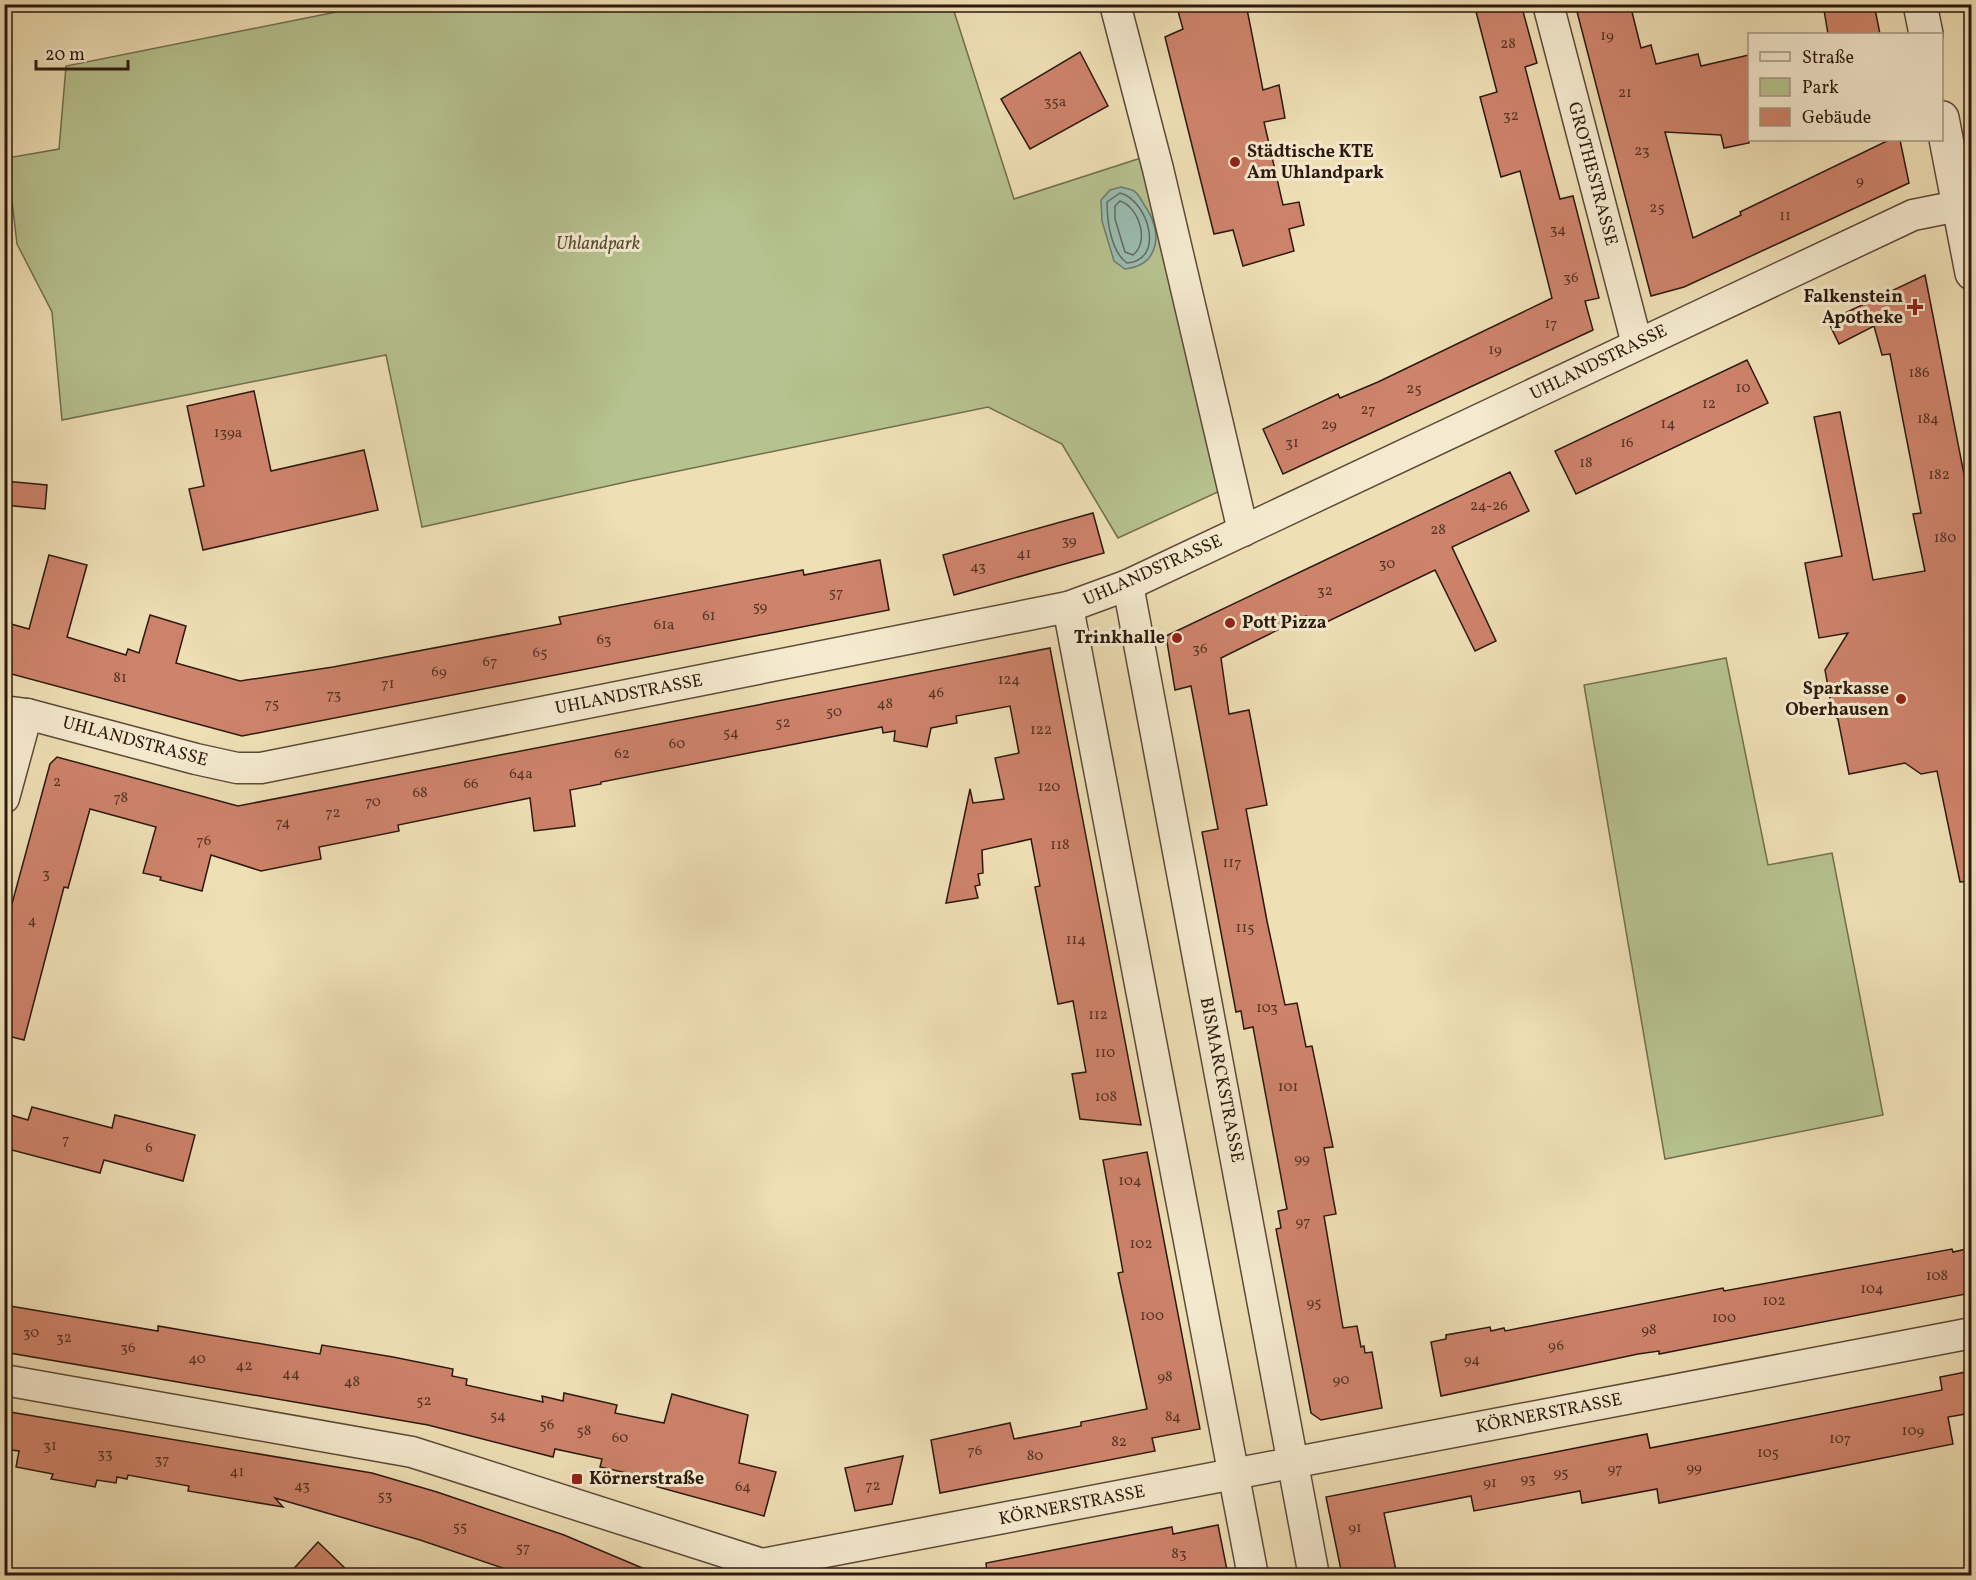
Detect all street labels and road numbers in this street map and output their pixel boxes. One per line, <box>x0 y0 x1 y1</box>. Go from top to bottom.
street label: GROTHESTRASSE <box>1561 99 1623 249</box>
street label: UHLANDSTRASSE <box>1526 319 1672 407</box>
street label: UHLANDSTRASSE <box>1079 529 1227 613</box>
street label: UHLANDSTRASSE <box>553 668 705 722</box>
street label: UHLANDSTRASSE <box>59 711 211 774</box>
street label: BISMARCKSTRASSE <box>1193 995 1249 1165</box>
street label: KÖRNERSTRASSE <box>1474 1388 1624 1440</box>
street label: KÖRNERSTRASSE <box>997 1480 1147 1532</box>

